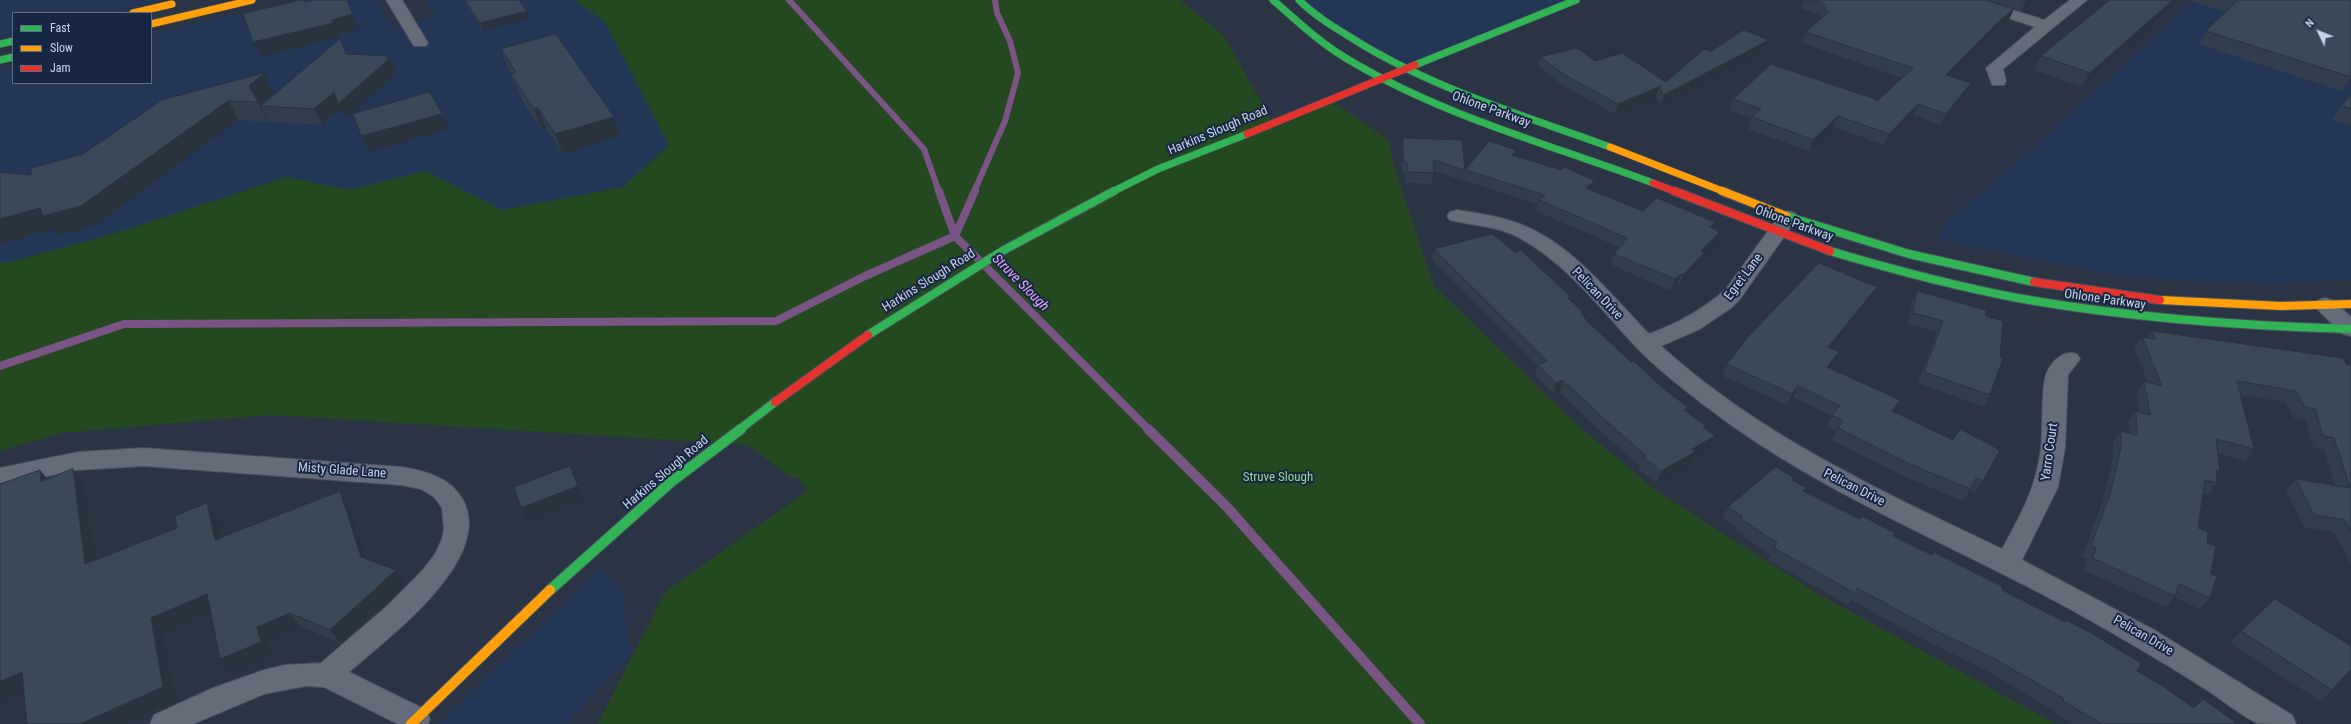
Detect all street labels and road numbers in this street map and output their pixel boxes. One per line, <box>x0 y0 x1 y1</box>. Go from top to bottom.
street label: Ohlone Parkway <box>1450 89 1532 131</box>
street label: Harkins Slough Road <box>1166 103 1270 159</box>
street label: Ohlone Parkway <box>1753 203 1835 245</box>
street label: Harkins Slough Road <box>880 246 978 316</box>
street label: Egret Lane <box>1721 251 1767 303</box>
street label: Pelican Drive <box>1568 265 1626 323</box>
street label: Ohlone Parkway <box>2063 287 2147 313</box>
street label: Yarro Court <box>2038 422 2062 482</box>
street label: Harkins Slough Road <box>620 433 712 513</box>
street label: Misty Glade Lane <box>297 460 387 482</box>
street label: Pelican Drive <box>1821 466 1887 510</box>
street label: Pelican Drive <box>2110 613 2176 659</box>

